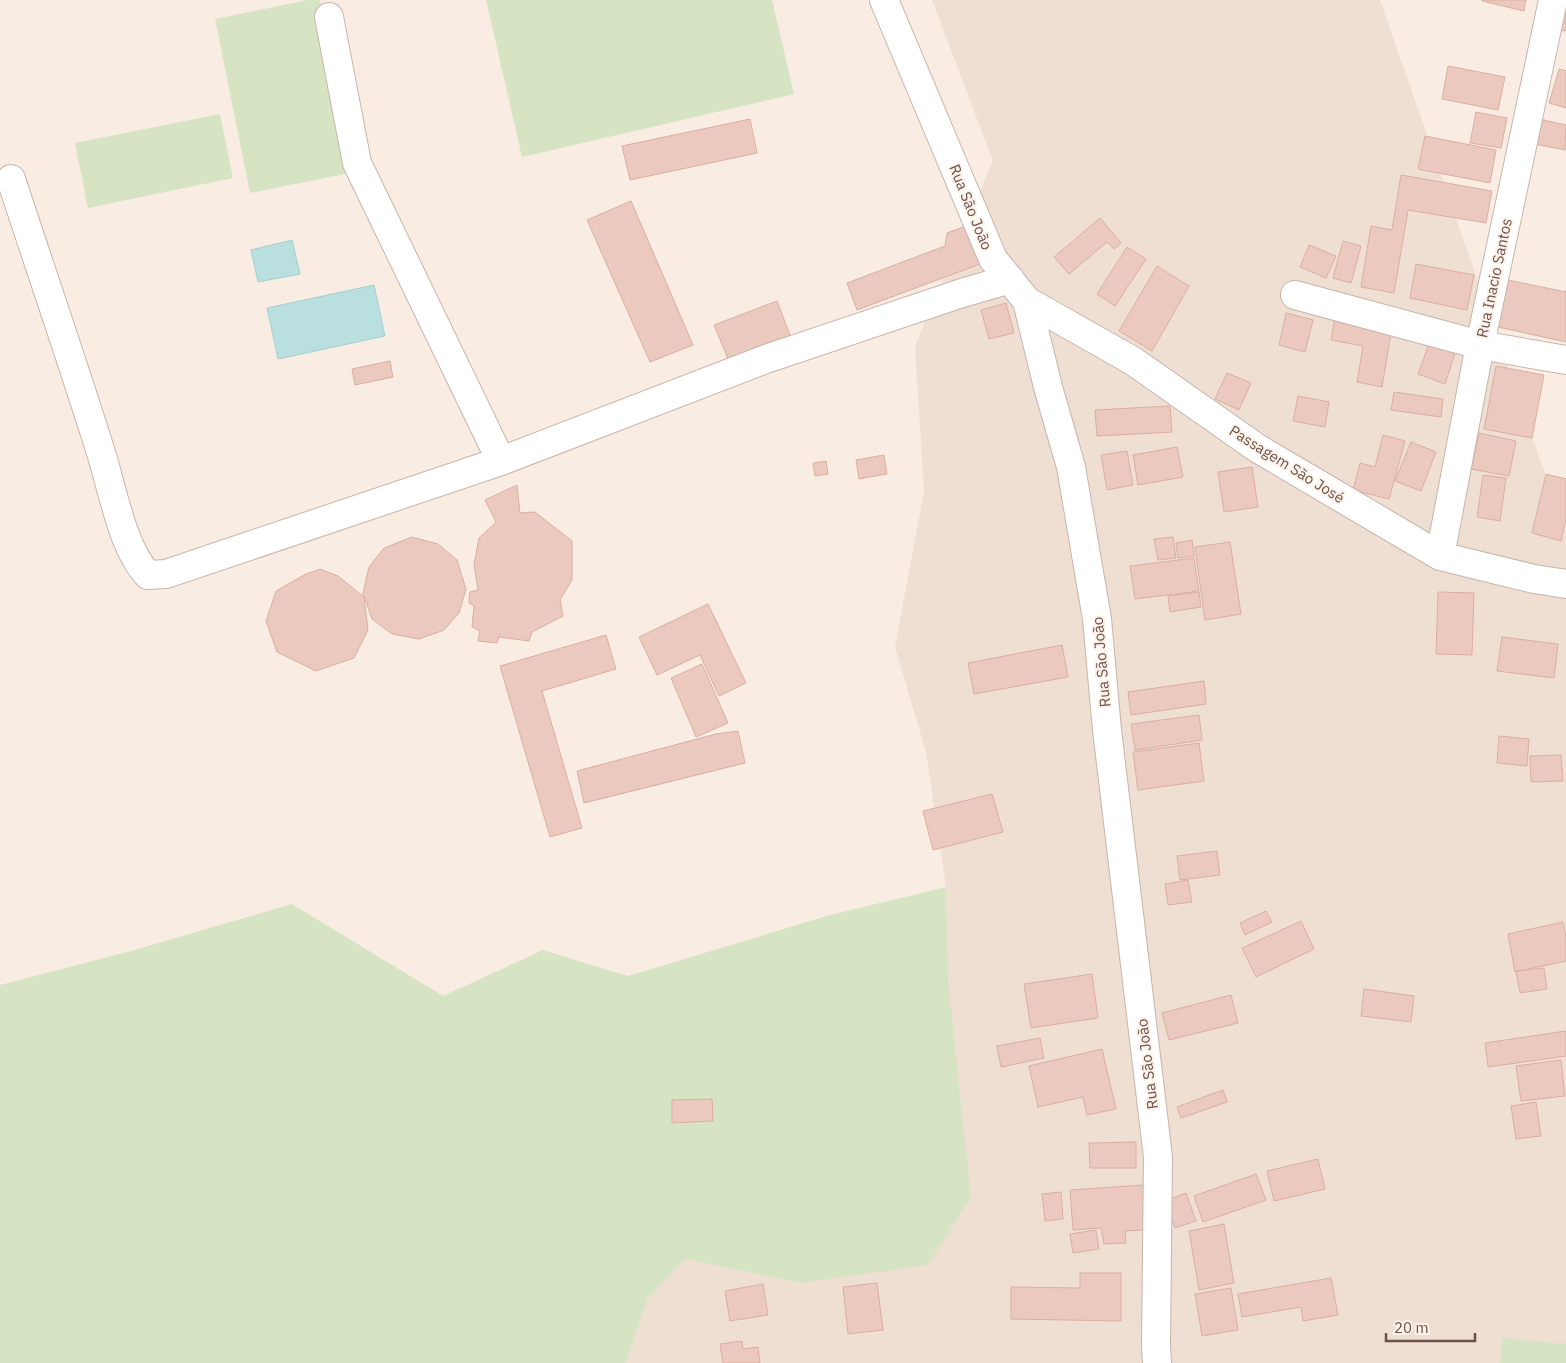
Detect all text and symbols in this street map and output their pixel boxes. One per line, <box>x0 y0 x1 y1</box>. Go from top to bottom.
street label: Rua São João <box>945 161 997 253</box>
street label: Rua Inacio Santos <box>1472 217 1516 339</box>
street label: Passagem São José <box>1226 421 1348 507</box>
street label: Rua São João <box>1088 616 1114 708</box>
street label: Rua São João <box>1132 1018 1162 1110</box>
scale bar <box>1386 1310 1475 1342</box>
text: 20 m <box>1394 1318 1429 1337</box>

